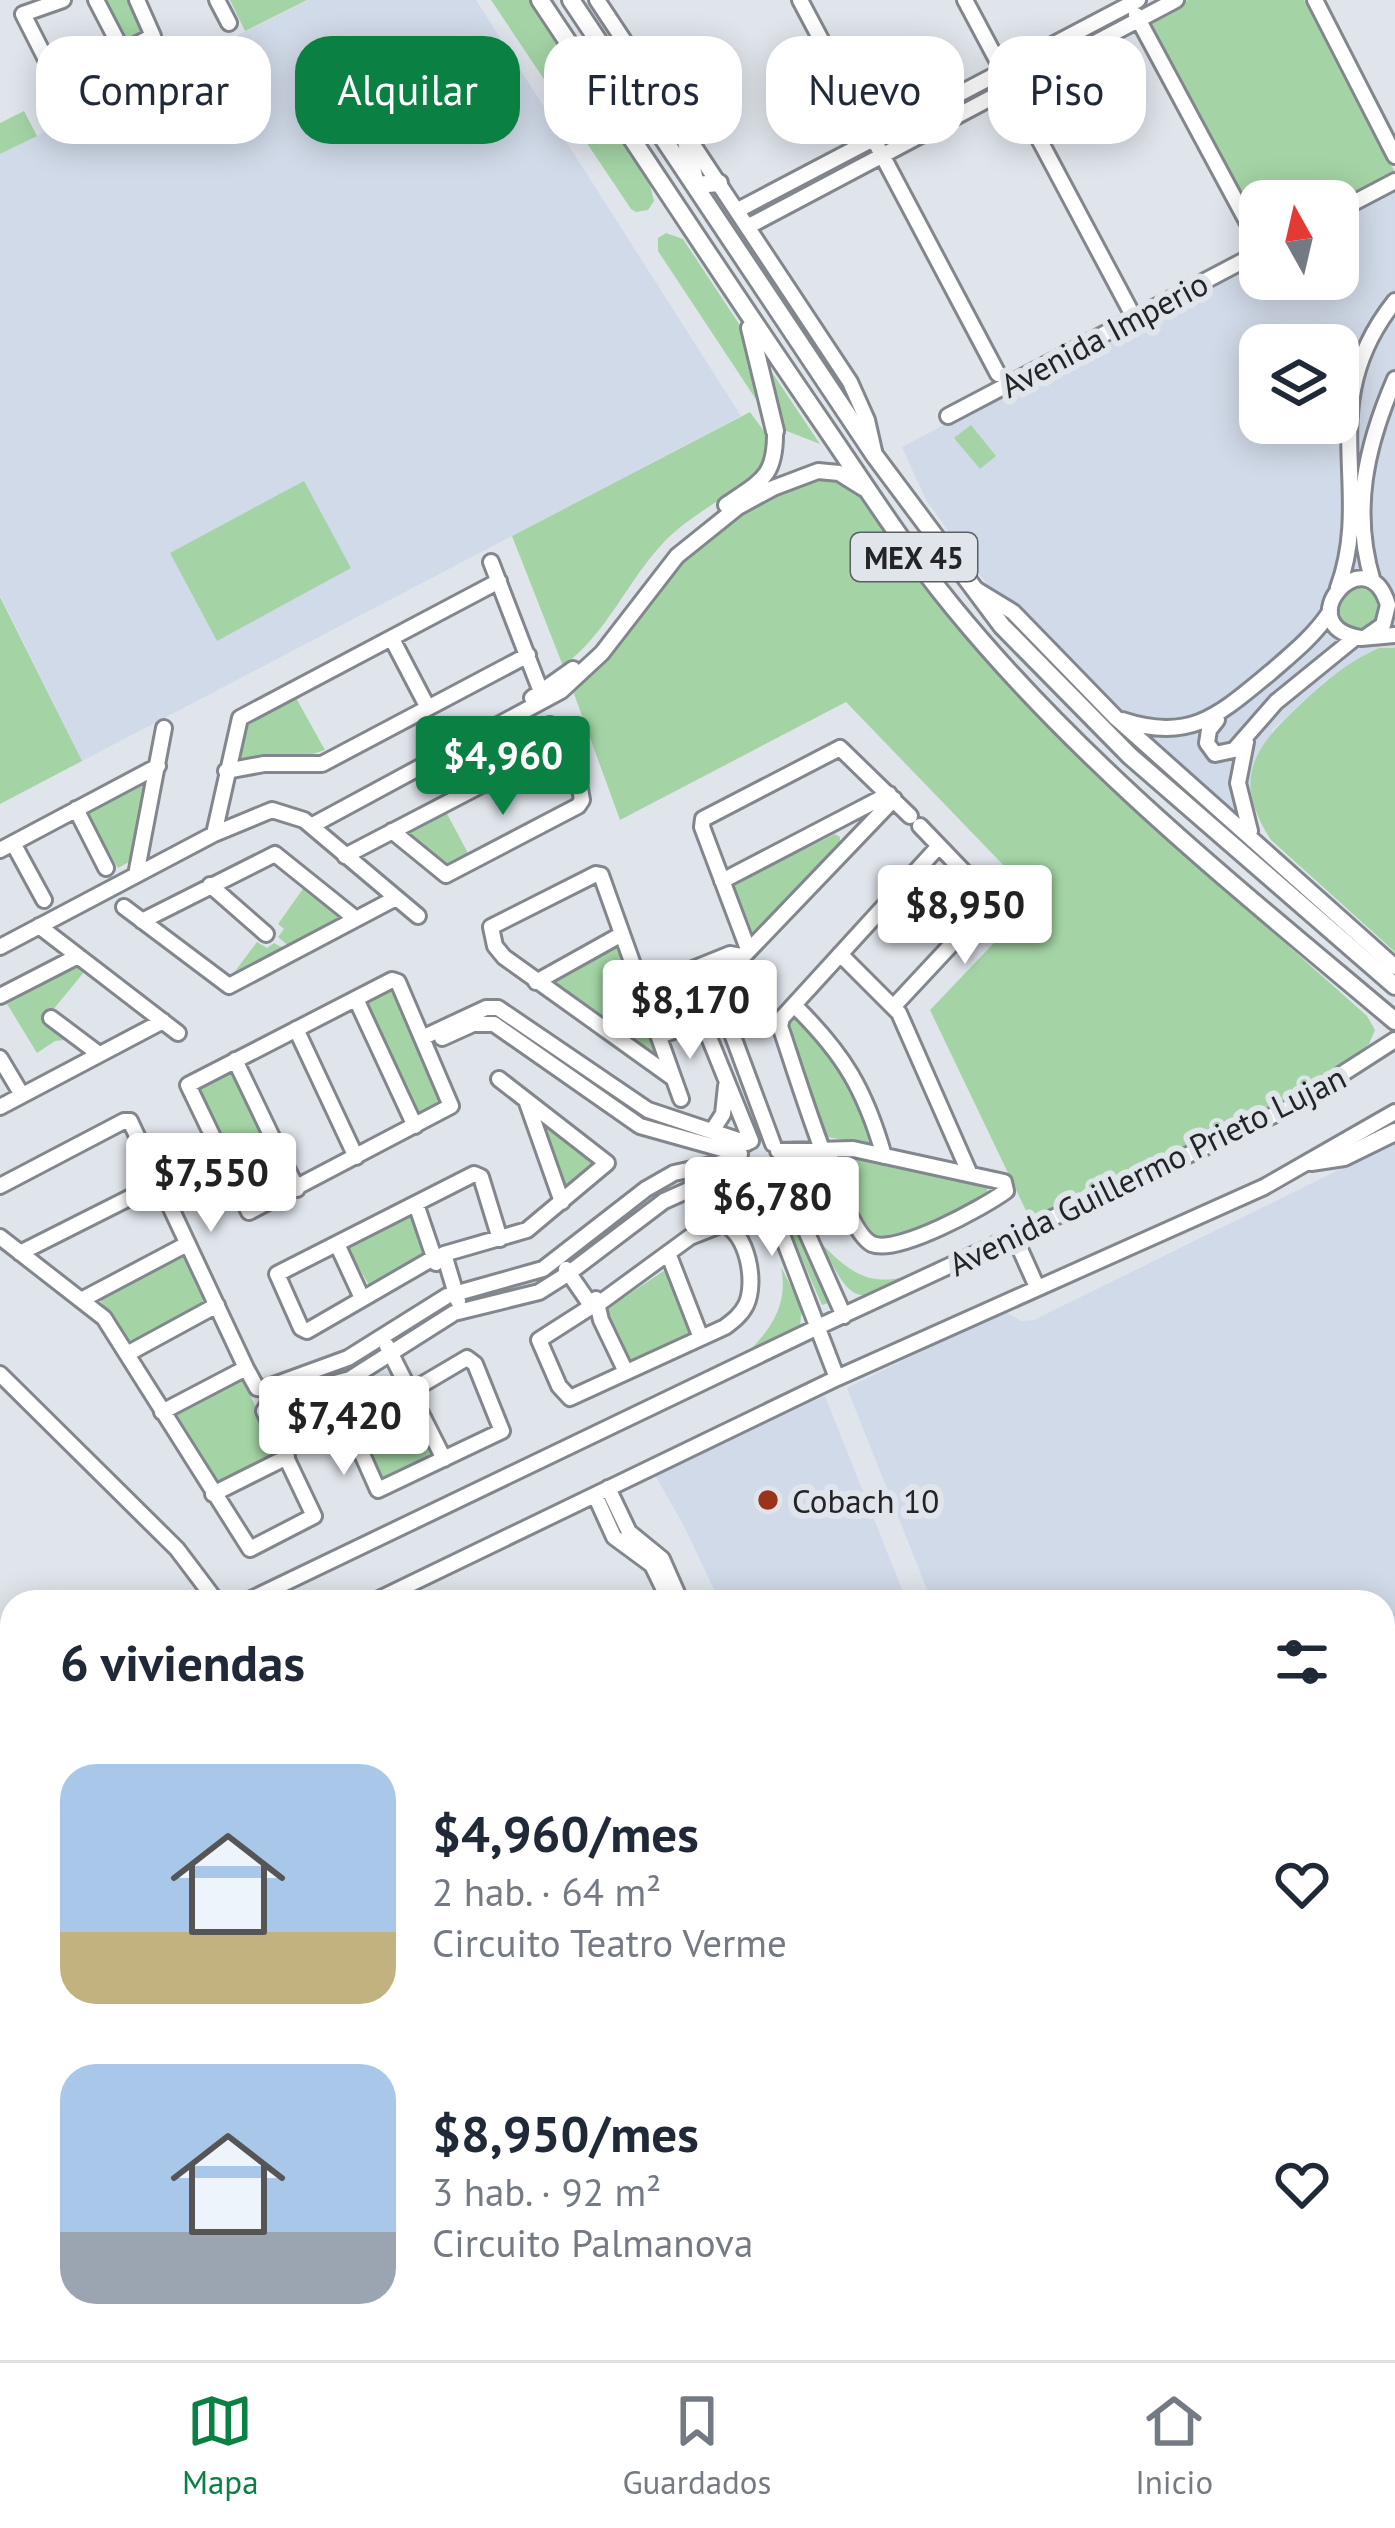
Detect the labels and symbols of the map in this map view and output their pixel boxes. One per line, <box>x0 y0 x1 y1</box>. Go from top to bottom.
north arrow <box>1239 180 1359 300</box>
street label: Avenida Imperio <box>993 261 1215 407</box>
road number: MEX 45 <box>851 533 977 581</box>
pin: $4,960 <box>405 716 601 818</box>
pin: $8,950 <box>867 865 1063 967</box>
pin: $8,170 <box>592 960 788 1062</box>
street label: Avenida Guillermo Prieto Lujan <box>941 1055 1353 1285</box>
pin: $7,550 <box>113 1133 309 1235</box>
pin: $6,780 <box>674 1157 870 1259</box>
pin: $7,420 <box>246 1376 442 1478</box>
place label: Cobach 10 <box>792 1479 939 1522</box>
marker: Cobach 10 <box>755 1487 781 1513</box>

